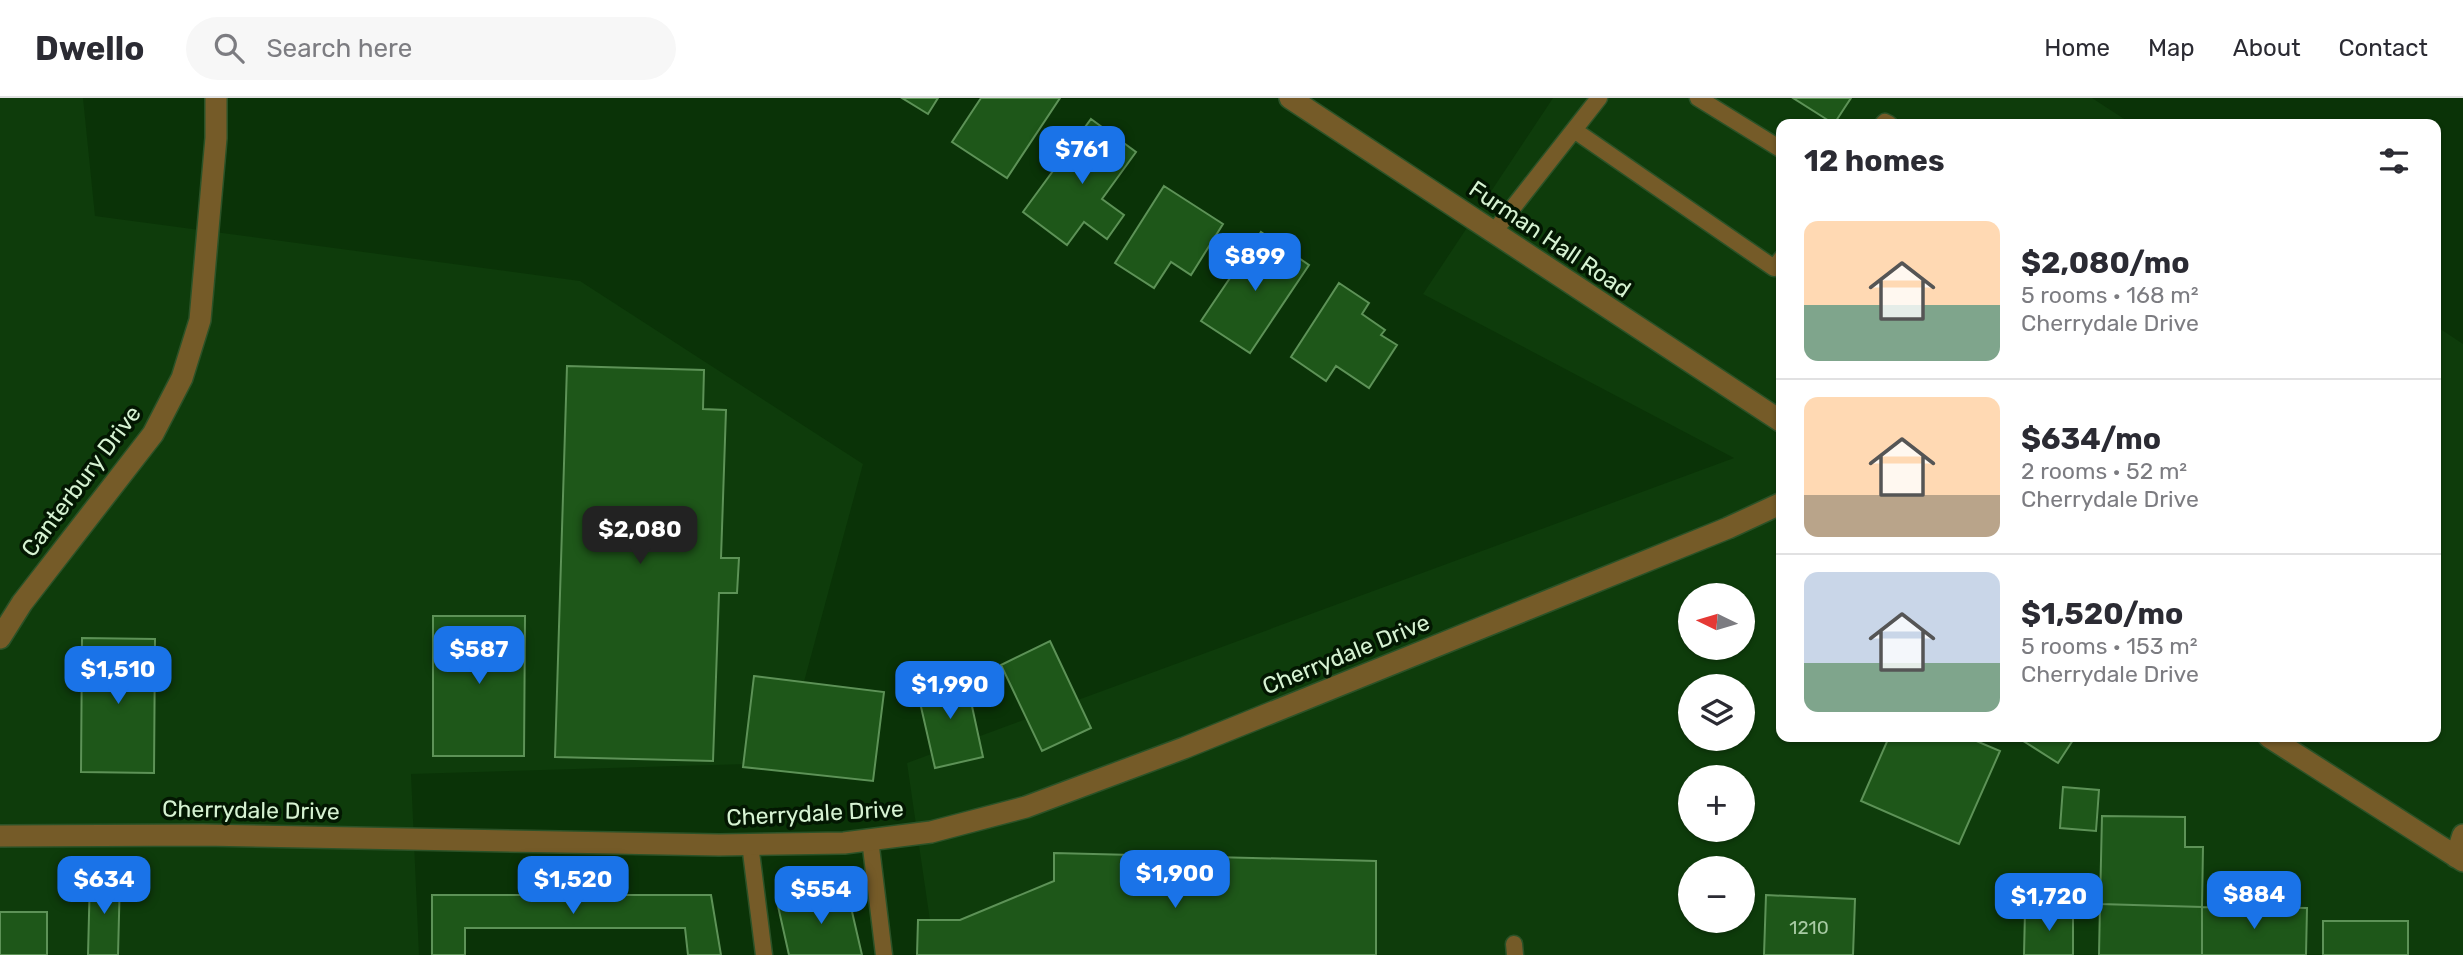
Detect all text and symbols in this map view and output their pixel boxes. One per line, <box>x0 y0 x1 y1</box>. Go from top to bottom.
search box <box>186 17 676 80</box>
text: Dwello <box>35 29 144 68</box>
icon: search <box>210 29 248 67</box>
text: Search here <box>266 33 412 64</box>
text: Home <box>2044 34 2110 62</box>
text: Map <box>2148 34 2195 62</box>
text: About <box>2233 34 2301 62</box>
text: Contact <box>2339 34 2428 62</box>
pin: $761 <box>1041 126 1123 186</box>
text: $761 <box>1055 135 1109 163</box>
icon: filters <box>2375 142 2413 180</box>
text: 12 homes <box>1804 143 1945 179</box>
street label: Furman Hall Road <box>1464 175 1636 303</box>
pin: $899 <box>1214 234 1296 293</box>
text: $899 <box>1225 242 1285 270</box>
text: $2,080/mo <box>2021 245 2190 281</box>
icon: home <box>1860 249 1944 333</box>
text: 5 rooms · 168 m² <box>2021 281 2199 309</box>
text: Cherrydale Drive <box>2021 309 2199 337</box>
street label: Canterbury Drive <box>15 400 147 562</box>
text: $634/mo <box>2021 421 2161 457</box>
icon: home <box>1860 425 1944 509</box>
text: 2 rooms · 52 m² <box>2021 457 2187 485</box>
text: Cherrydale Drive <box>2021 485 2199 513</box>
pin: $2,080 <box>583 506 697 566</box>
text: $2,080 <box>598 515 682 543</box>
north arrow <box>1678 583 1755 660</box>
map controls <box>1678 583 1755 933</box>
text: $1,520/mo <box>2021 596 2183 632</box>
icon: home <box>1860 600 1944 684</box>
street label: Cherrydale Drive <box>1258 608 1434 700</box>
pin: $587 <box>438 626 520 686</box>
text: 5 rooms · 153 m² <box>2021 632 2198 660</box>
text: $587 <box>450 635 508 663</box>
pin: $1,510 <box>61 646 175 706</box>
text: $1,510 <box>81 655 155 683</box>
text: Cherrydale Drive <box>2021 660 2199 688</box>
pin: $1,990 <box>893 662 1007 721</box>
text: $1,990 <box>911 670 989 698</box>
button: layers <box>1678 674 1755 751</box>
button: + <box>1678 765 1755 842</box>
street label: Cherrydale Drive <box>162 794 340 826</box>
street label: Cherrydale Drive <box>725 794 905 832</box>
pin: $1,900 <box>1118 850 1232 910</box>
pin: $634 <box>63 856 145 916</box>
pin: $1,520 <box>516 856 630 916</box>
button: − <box>1678 856 1755 933</box>
text: $1,900 <box>1136 859 1214 887</box>
text: $634 <box>73 865 135 893</box>
text: $1,520 <box>534 865 612 893</box>
pin: $554 <box>780 866 862 926</box>
pin: $884 <box>2213 872 2295 931</box>
pin: $1,720 <box>1992 874 2106 933</box>
text: $554 <box>791 875 851 903</box>
text: $884 <box>2223 880 2285 908</box>
text: $1,720 <box>2011 882 2087 910</box>
house number: 1210 <box>1789 916 1829 939</box>

